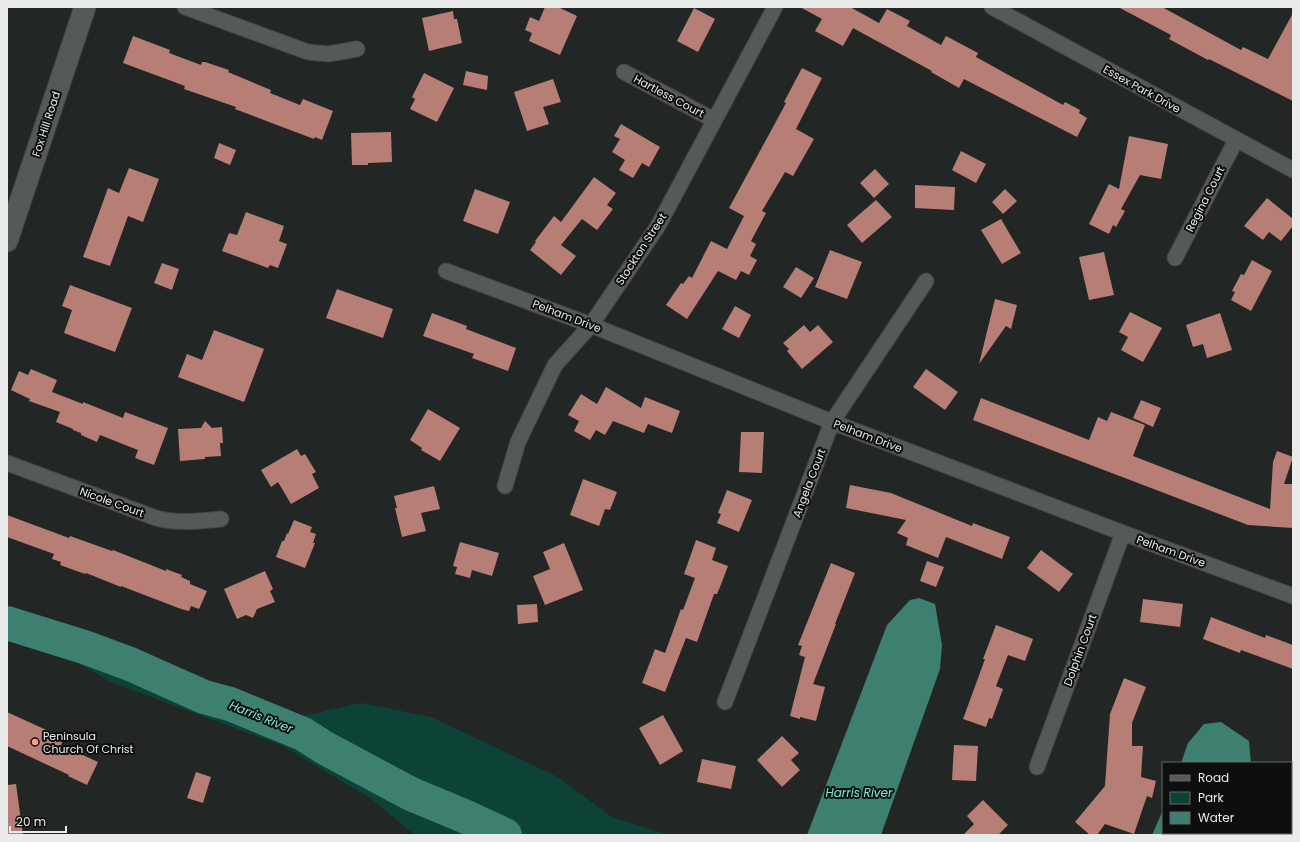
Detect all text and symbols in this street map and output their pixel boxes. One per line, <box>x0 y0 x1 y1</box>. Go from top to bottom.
street label: Essex Park Drive <box>1100 61 1184 117</box>
street label: Hartless Court <box>631 71 707 121</box>
street label: Fox Hill Road <box>28 89 64 159</box>
street label: Regina Court <box>1182 163 1228 235</box>
street label: Stockton Street <box>612 210 670 288</box>
street label: Pelham Drive <box>530 296 604 336</box>
street label: Pelham Drive <box>831 416 905 456</box>
street label: Angela Court <box>789 446 829 520</box>
street label: Nicole Court <box>78 483 146 521</box>
street label: Pelham Drive <box>1134 531 1208 571</box>
street label: Dolphin Court <box>1060 612 1100 688</box>
water label: Harris River <box>227 696 296 737</box>
place label: Peninsula Church Of Christ <box>43 728 134 757</box>
marker: Peninsula Church Of Christ <box>30 737 40 747</box>
legend <box>1162 762 1292 834</box>
text: Road <box>1198 769 1229 786</box>
water label: Harris River <box>825 784 893 801</box>
text: Park <box>1198 789 1225 806</box>
scale bar <box>10 808 66 834</box>
text: Water <box>1198 809 1235 826</box>
text: 20 m <box>16 813 46 830</box>

